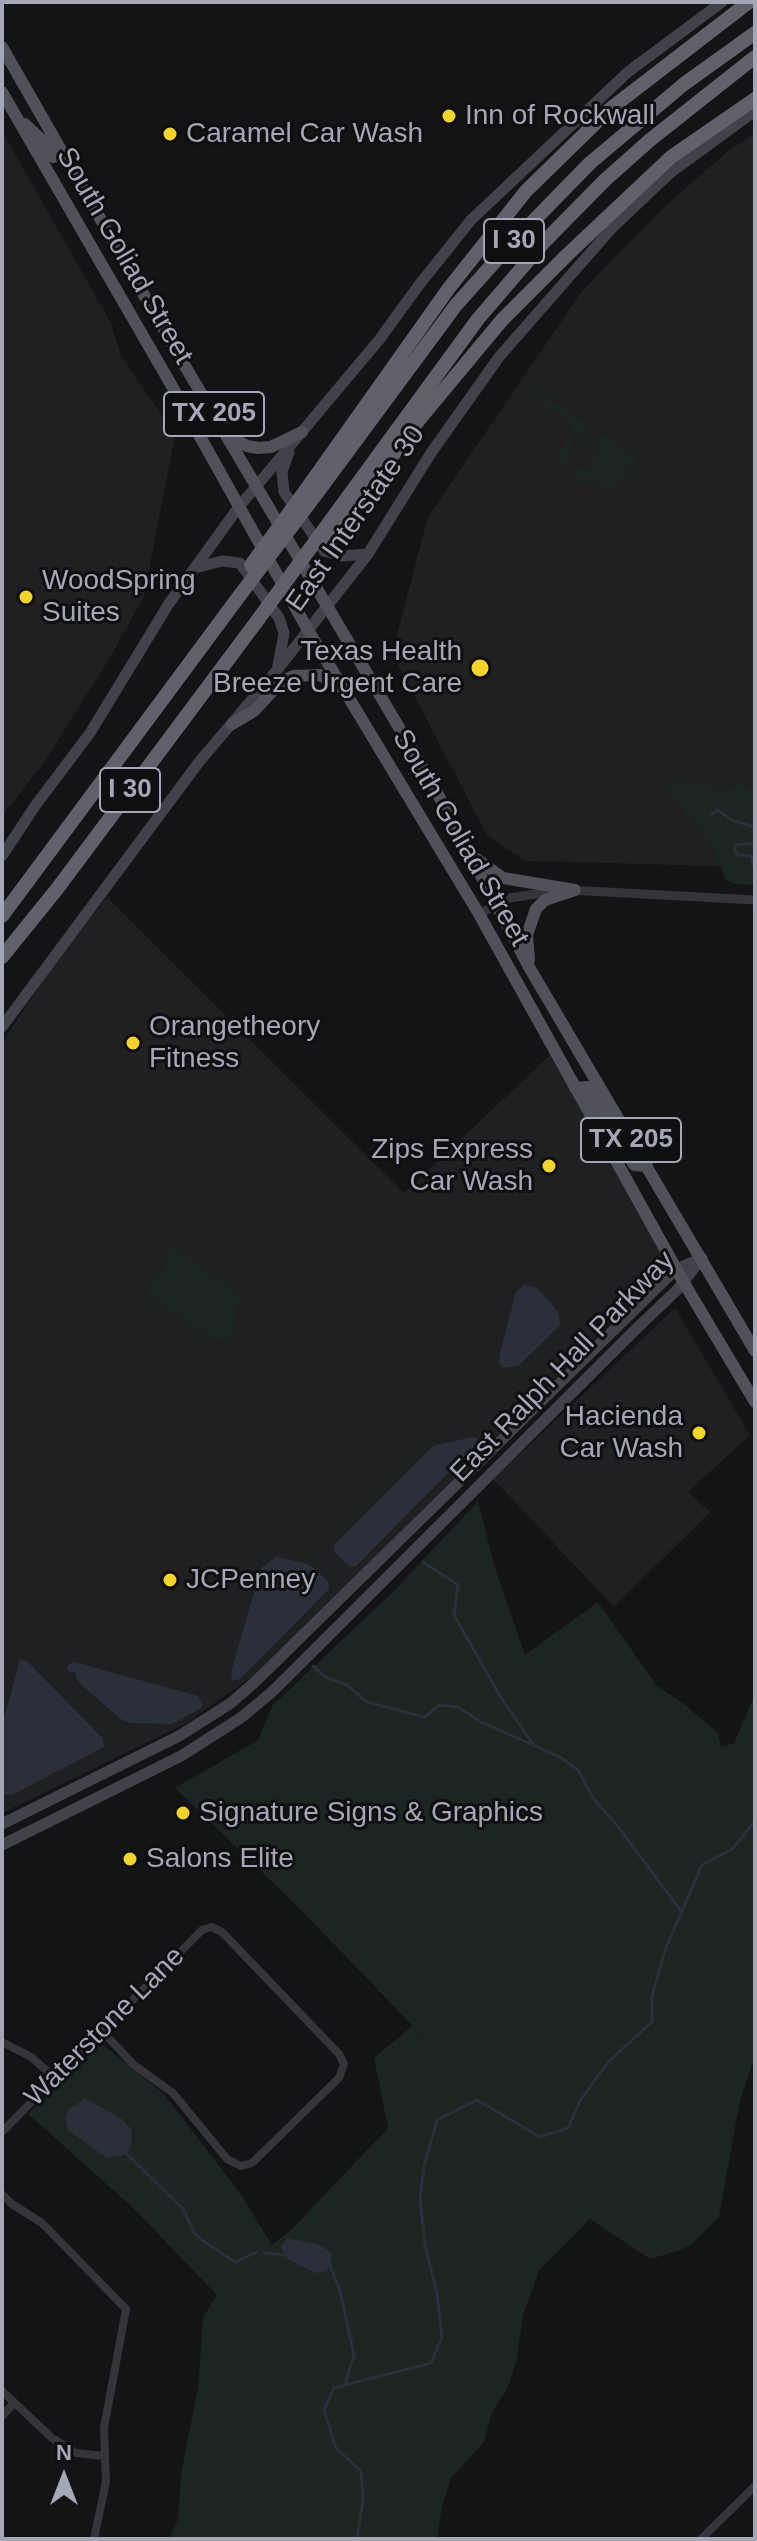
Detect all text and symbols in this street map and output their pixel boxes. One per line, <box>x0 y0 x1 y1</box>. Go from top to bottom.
place label: Inn of Rockwall <box>465 99 655 133</box>
marker: Inn of Rockwall <box>440 107 458 125</box>
place label: Caramel Car Wash <box>186 117 423 151</box>
marker: Caramel Car Wash <box>161 125 179 143</box>
street label: South Goliad Street <box>48 142 200 370</box>
road number: I 30 <box>484 219 544 263</box>
road number: TX 205 <box>164 392 264 436</box>
street label: East Interstate 30 <box>279 419 433 619</box>
place label: WoodSpring Suites <box>42 564 196 630</box>
marker: WoodSpring Suites <box>17 588 35 606</box>
place label: Texas Health Breeze Urgent Care <box>213 635 462 701</box>
marker: Texas Health Breeze Urgent Care <box>469 657 491 679</box>
street label: South Goliad Street <box>384 724 536 952</box>
road number: I 30 <box>100 768 160 812</box>
place label: Orangetheory Fitness <box>149 1010 320 1076</box>
marker: Orangetheory Fitness <box>124 1034 142 1052</box>
road number: TX 205 <box>581 1118 681 1162</box>
place label: Zips Express Car Wash <box>371 1133 533 1199</box>
marker: Zips Express Car Wash <box>540 1157 558 1175</box>
street label: East Ralph Hall Parkway <box>444 1245 682 1489</box>
place label: Hacienda Car Wash <box>560 1400 683 1466</box>
marker: Hacienda Car Wash <box>690 1424 708 1442</box>
place label: JCPenney <box>186 1563 315 1597</box>
marker: JCPenney <box>161 1571 179 1589</box>
place label: Signature Signs & Graphics <box>199 1796 543 1830</box>
marker: Signature Signs & Graphics <box>174 1804 192 1822</box>
place label: Salons Elite <box>146 1842 294 1876</box>
marker: Salons Elite <box>121 1850 139 1868</box>
street label: Waterstone Lane <box>18 1940 192 2114</box>
north arrow <box>24 2437 104 2517</box>
text: N <box>56 2440 72 2465</box>

